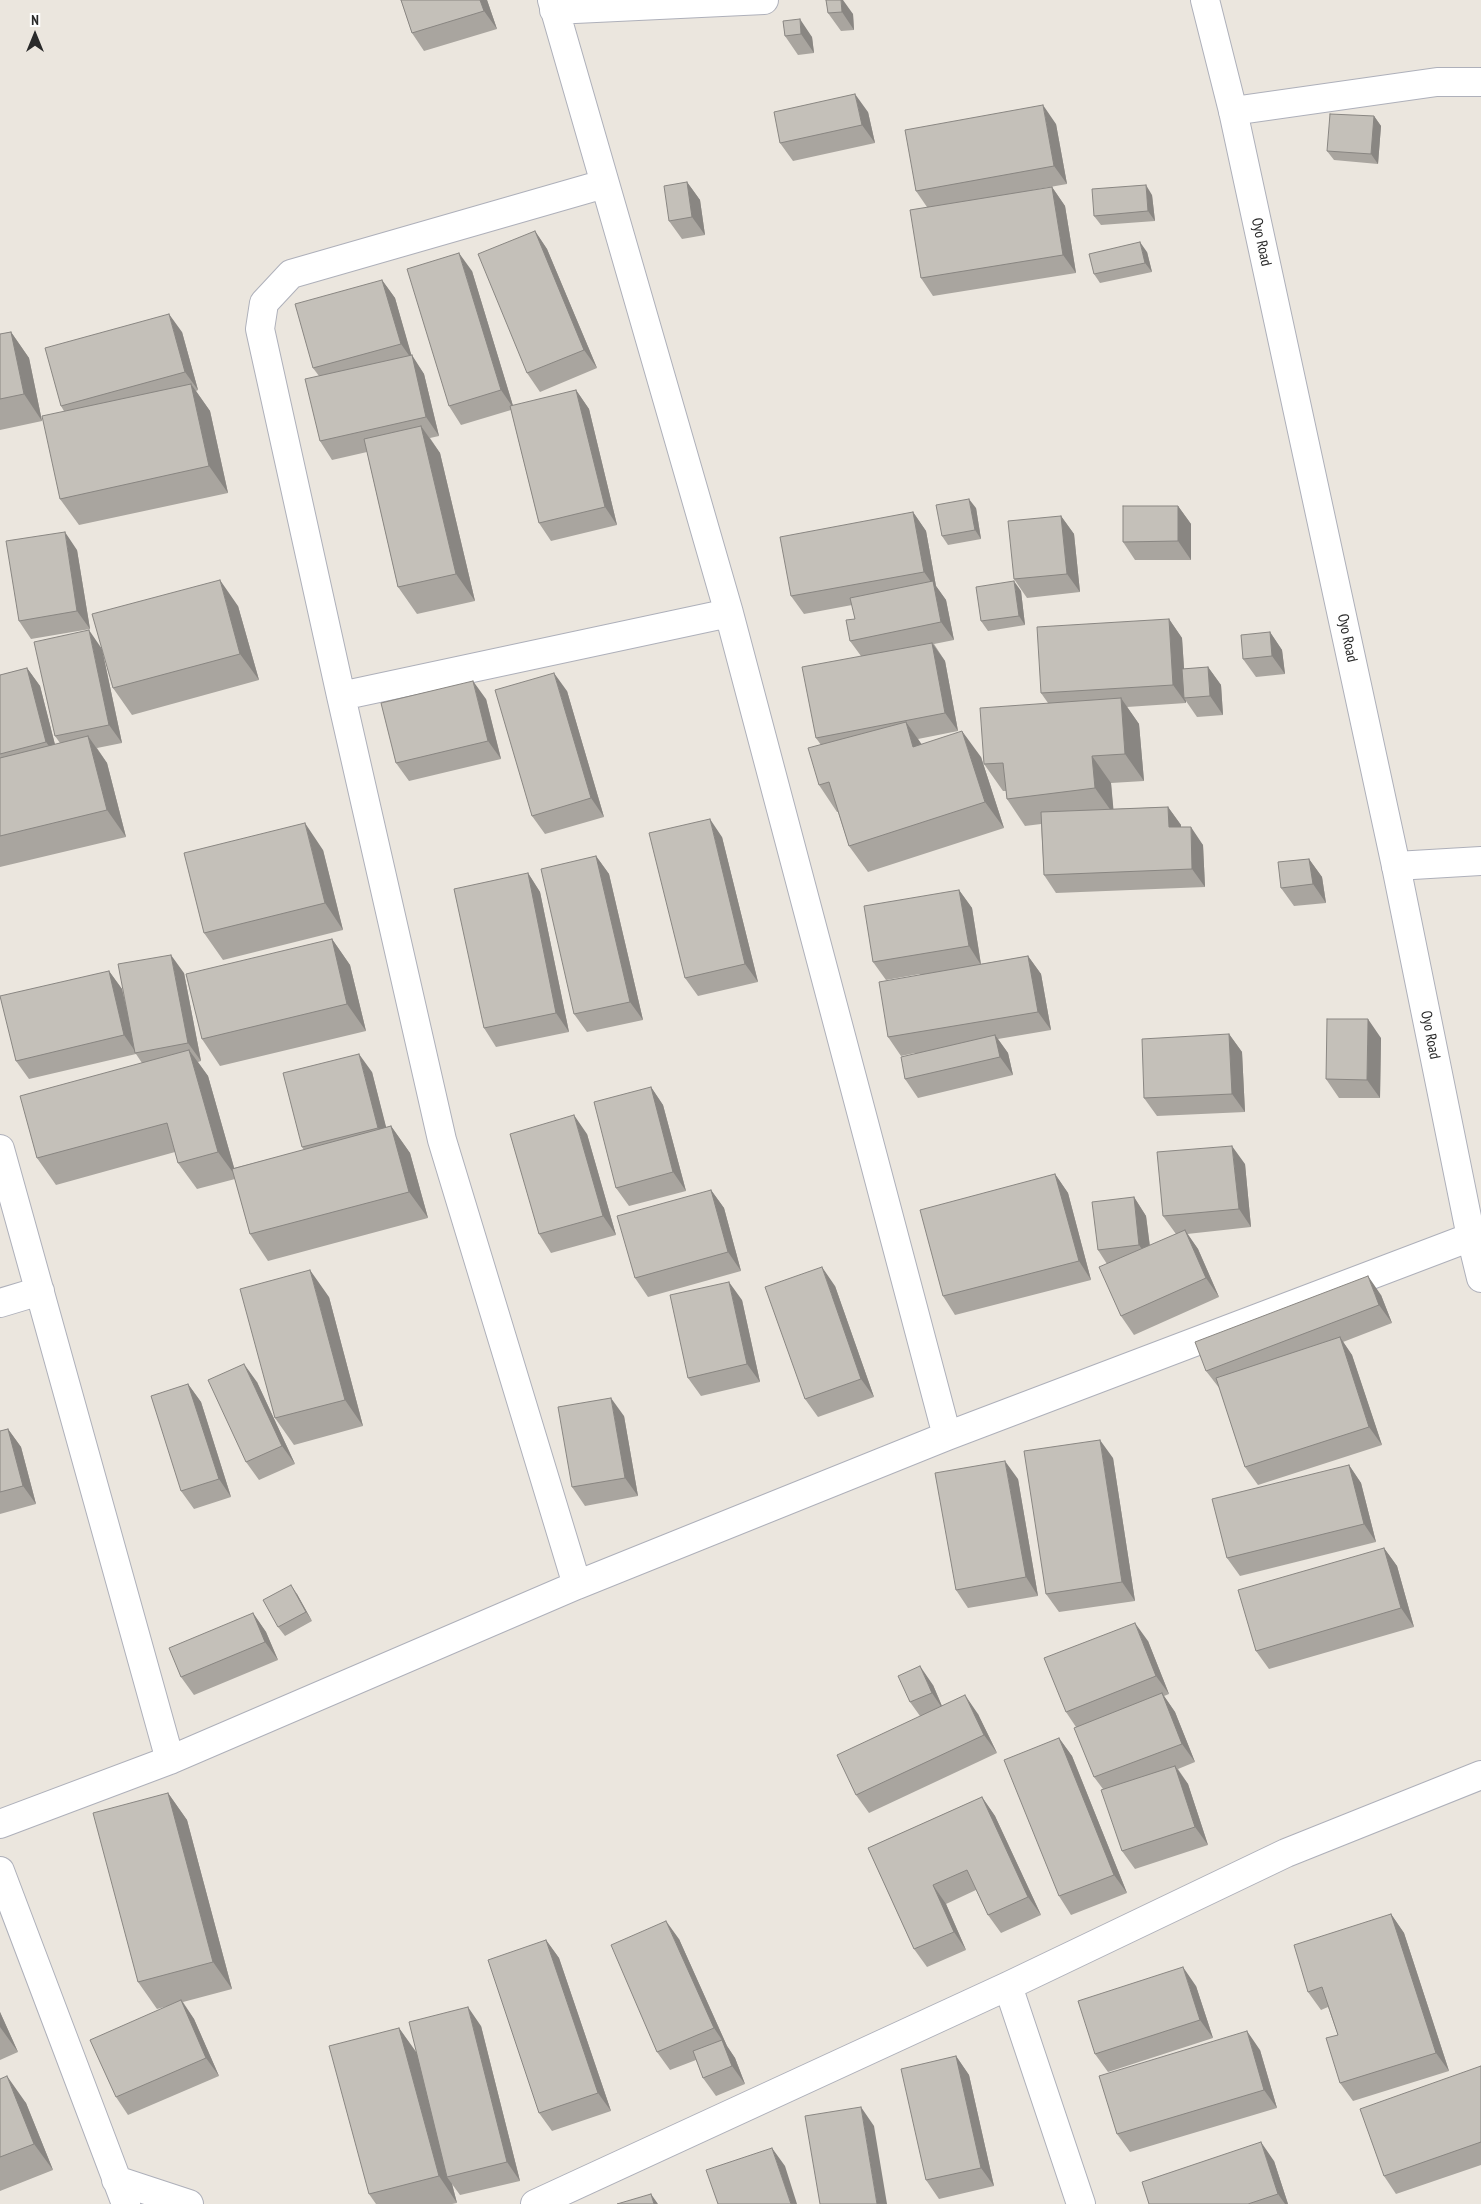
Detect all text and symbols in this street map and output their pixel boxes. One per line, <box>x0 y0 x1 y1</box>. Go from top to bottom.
north arrow <box>10 10 60 60</box>
text: N <box>31 11 39 29</box>
street label: Oyo Road <box>1247 216 1275 268</box>
street label: Oyo Road <box>1333 612 1361 664</box>
street label: Oyo Road <box>1416 1009 1444 1061</box>

